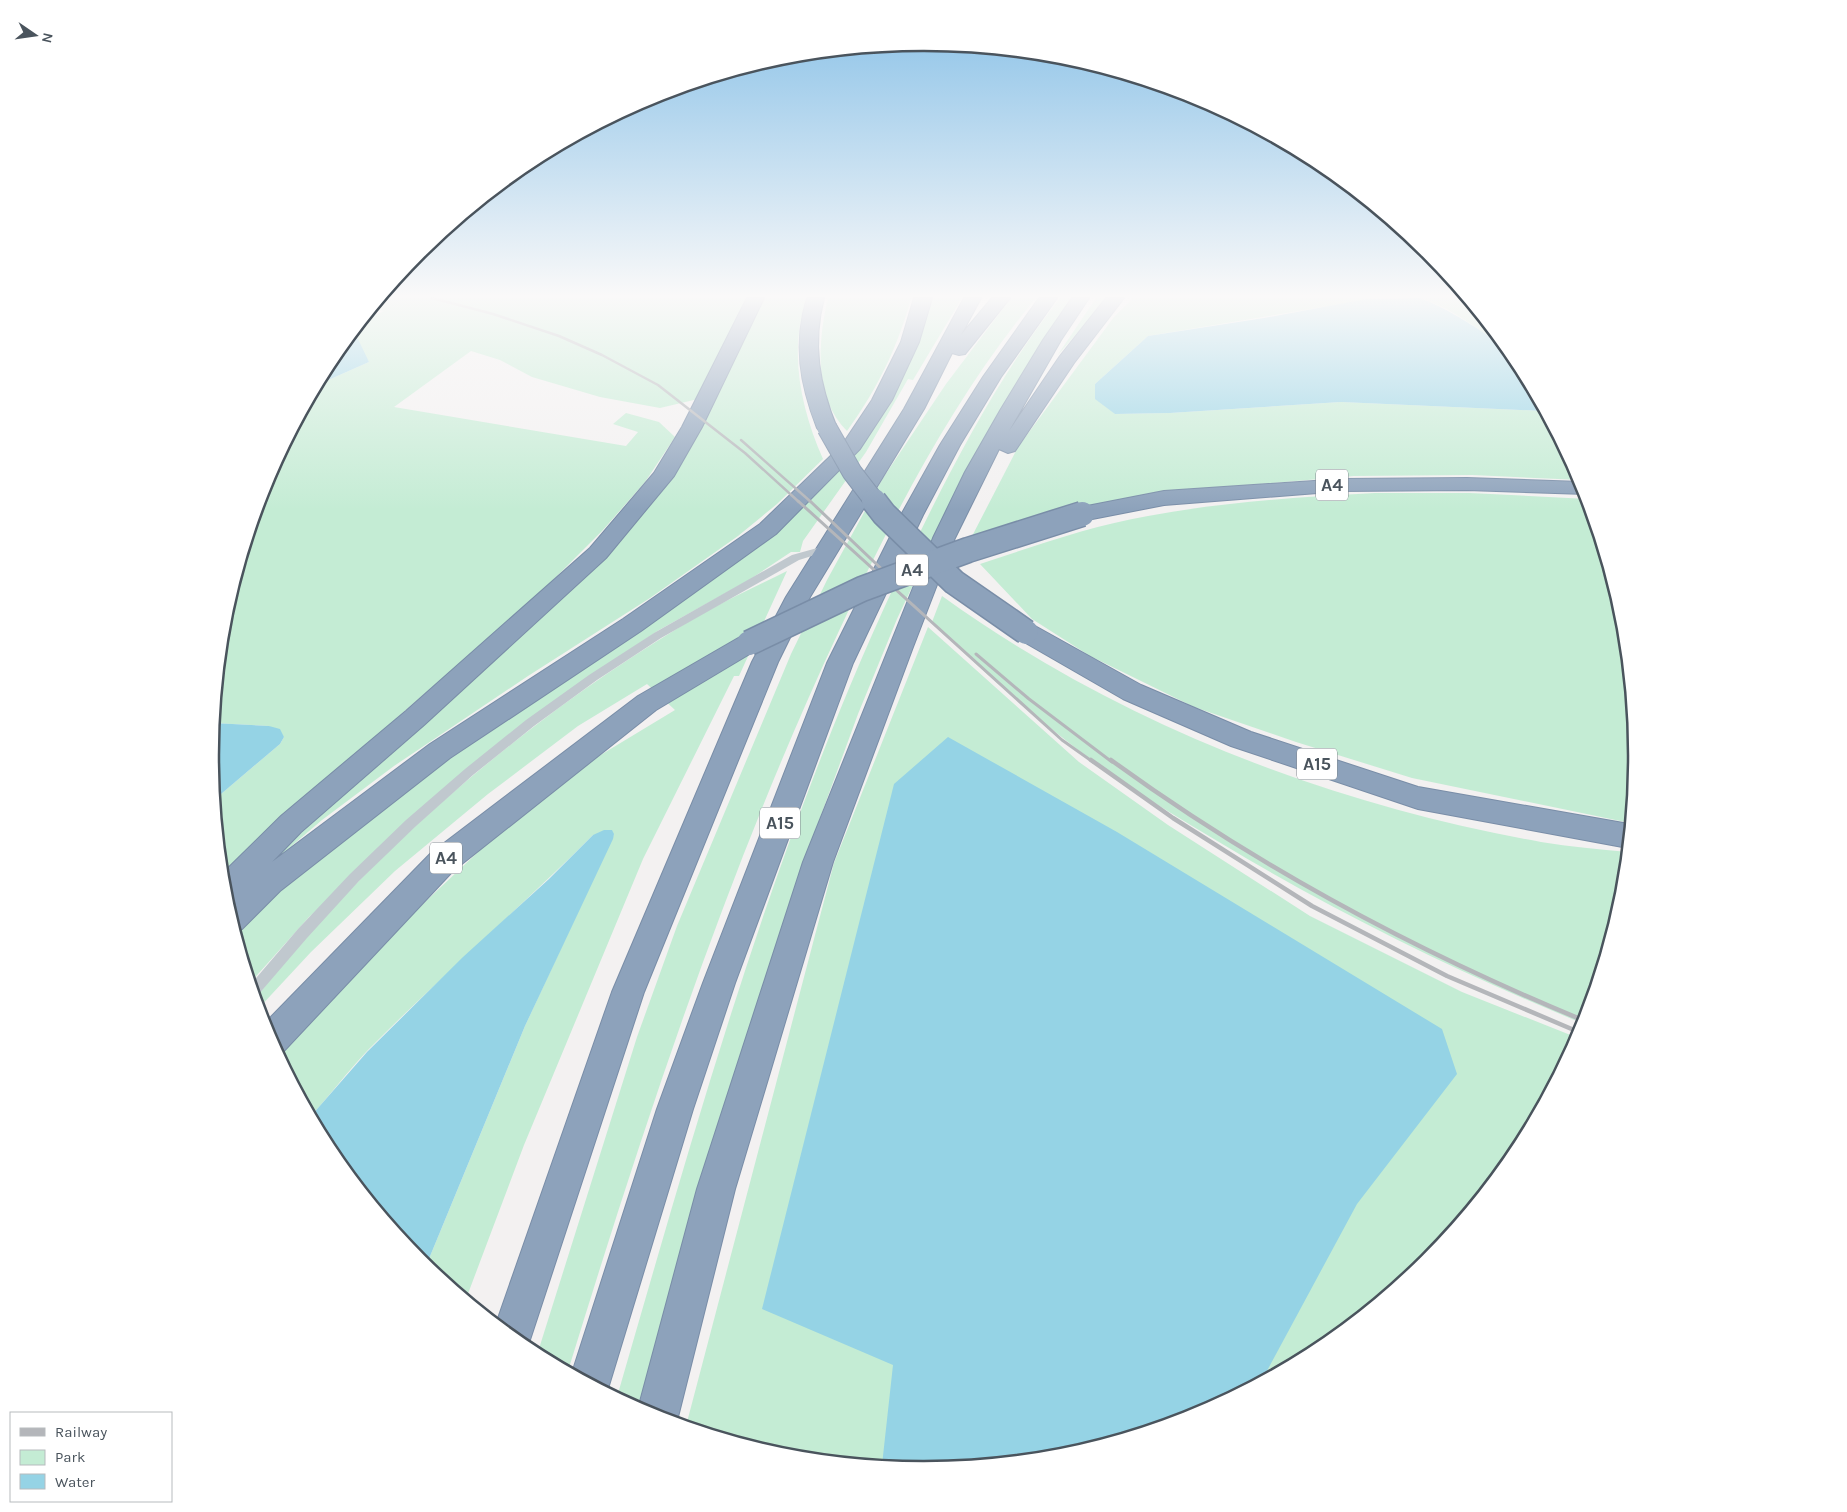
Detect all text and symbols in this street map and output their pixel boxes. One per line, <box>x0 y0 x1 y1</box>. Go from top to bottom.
north arrow <box>10 10 60 60</box>
text: N <box>38 31 57 45</box>
road number: A4 <box>1316 470 1348 500</box>
road number: A4 <box>896 554 928 586</box>
road number: A15 <box>1297 749 1337 780</box>
road number: A15 <box>760 808 800 838</box>
road number: A4 <box>430 842 462 874</box>
legend <box>10 1412 172 1502</box>
text: Railway <box>55 1423 107 1441</box>
text: Park <box>55 1448 85 1466</box>
text: Water <box>55 1473 96 1491</box>

